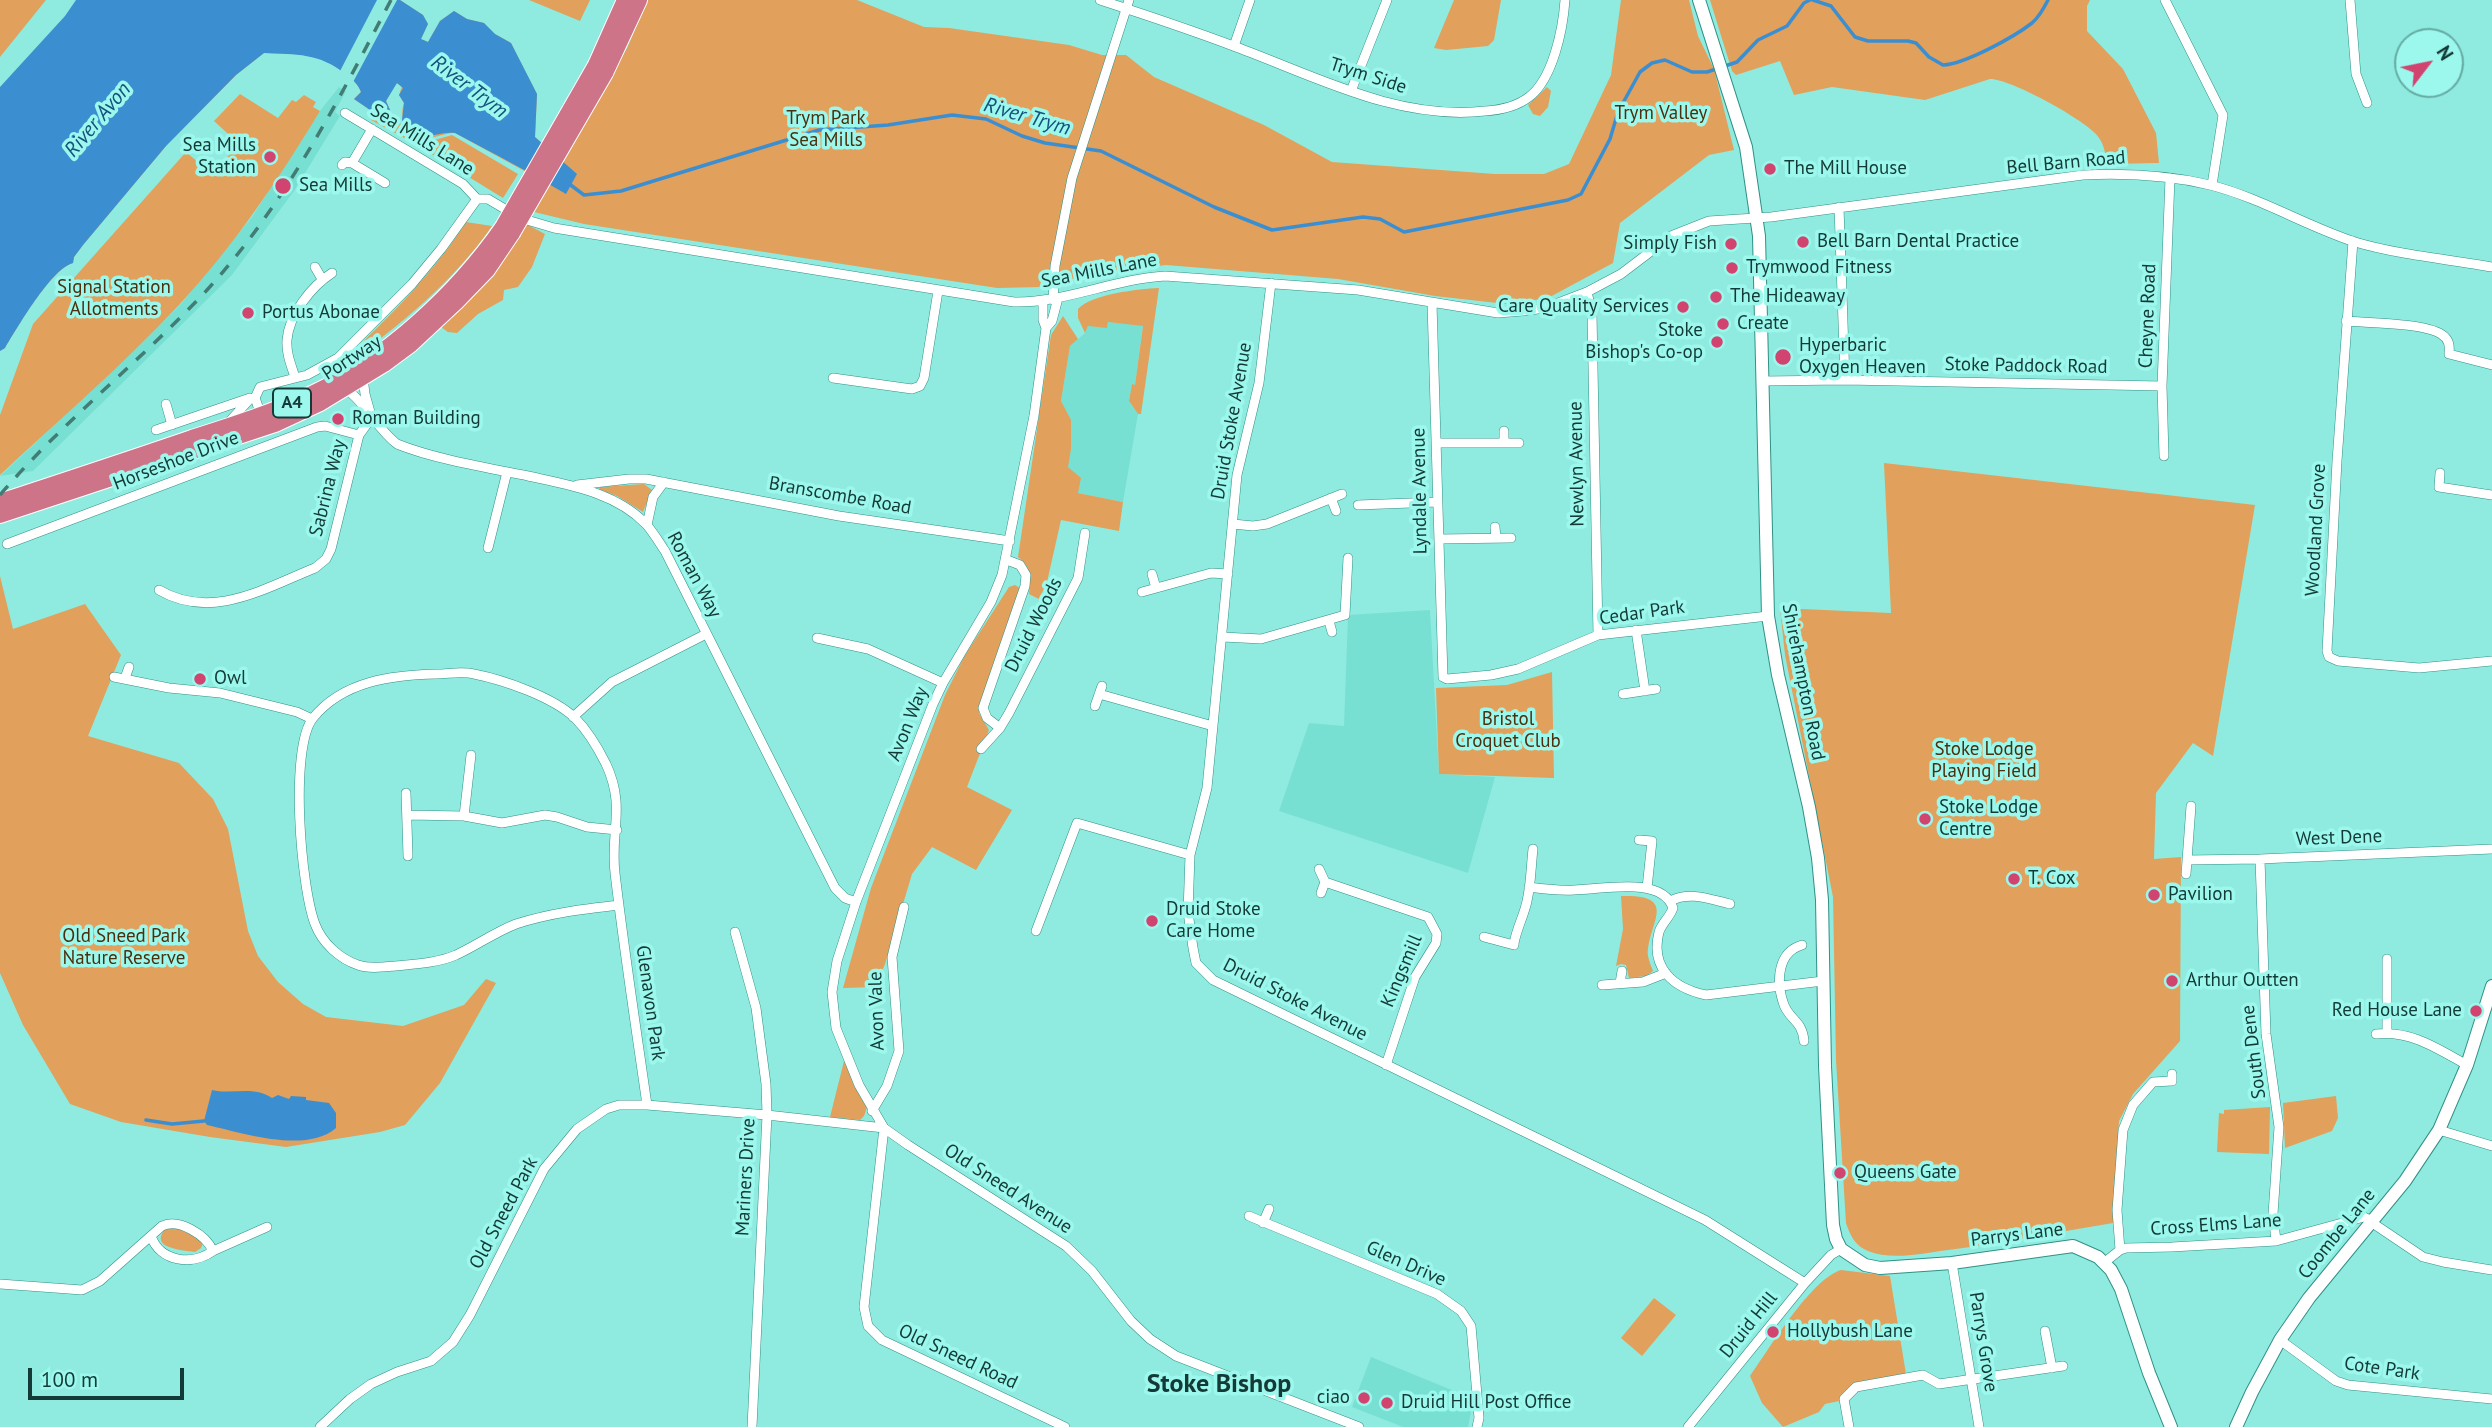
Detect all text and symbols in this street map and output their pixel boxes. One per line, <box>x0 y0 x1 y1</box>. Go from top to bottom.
north arrow <box>2394 28 2464 98</box>
text: N <box>2432 41 2459 65</box>
water label: River Trym <box>426 50 512 124</box>
street label: Trym Side <box>1327 53 1409 99</box>
water label: River Avon <box>59 78 137 162</box>
water label: River Trym <box>981 93 1073 141</box>
street label: Sea Mills Lane <box>366 99 478 181</box>
park label: Trym Valley <box>1615 103 1707 125</box>
park label: Trym Park Sea Mills <box>786 108 866 152</box>
place label: Sea Mills Station <box>183 135 256 179</box>
street label: Bell Barn Road <box>2005 146 2127 180</box>
marker: Sea Mills Station <box>262 149 278 165</box>
place label: The Mill House <box>1784 158 1907 180</box>
marker: The Mill House <box>1762 161 1778 177</box>
place label: Sea Mills <box>299 175 372 197</box>
marker: Sea Mills <box>273 176 293 196</box>
place label: Bell Barn Dental Practice <box>1817 231 2019 253</box>
place label: Simply Fish <box>1623 233 1717 255</box>
marker: Bell Barn Dental Practice <box>1795 234 1811 250</box>
marker: Simply Fish <box>1723 236 1739 252</box>
street label: Sea Mills Lane <box>1039 249 1159 293</box>
place label: Trymwood Fitness <box>1746 257 1892 279</box>
marker: Trymwood Fitness <box>1724 260 1740 276</box>
street label: Cheyne Road <box>2135 263 2161 369</box>
park label: Signal Station Allotments <box>57 277 171 321</box>
place label: The Hideaway <box>1730 286 1845 308</box>
marker: The Hideaway <box>1708 289 1724 305</box>
place label: Care Quality Services <box>1498 296 1669 318</box>
marker: Care Quality Services <box>1675 299 1691 315</box>
place label: Portus Abonae <box>262 302 380 324</box>
marker: Portus Abonae <box>240 305 256 321</box>
place label: Create <box>1737 313 1789 335</box>
marker: Create <box>1715 316 1731 332</box>
place label: Stoke Bishop's Co-op <box>1585 320 1703 364</box>
street label: Portway <box>318 331 386 385</box>
marker: Stoke Bishop's Co-op <box>1709 334 1725 350</box>
place label: Hyperbaric Oxygen Heaven <box>1799 335 1926 379</box>
street label: Druid Stoke Avenue <box>1207 341 1257 501</box>
marker: Hyperbaric Oxygen Heaven <box>1773 347 1793 367</box>
street label: Stoke Paddock Road <box>1944 353 2108 379</box>
road number: A4 <box>273 388 311 418</box>
street label: Newlyn Avenue <box>1565 401 1589 527</box>
place label: Roman Building <box>352 408 481 430</box>
marker: Roman Building <box>330 411 346 427</box>
street label: Horseshoe Drive <box>110 427 242 495</box>
street label: Lyndale Avenue <box>1407 428 1433 554</box>
street label: Sabrina Way <box>305 437 351 539</box>
street label: Woodland Grove <box>2301 463 2331 597</box>
street label: Branscombe Road <box>767 472 913 520</box>
street label: Roman Way <box>662 528 726 622</box>
street label: Druid Woods <box>1000 574 1068 676</box>
street label: Cedar Park <box>1598 596 1686 630</box>
street label: Shirehampton Road <box>1777 602 1829 762</box>
place label: Owl <box>214 668 247 690</box>
marker: Owl <box>192 671 208 687</box>
street label: Avon Way <box>883 683 933 765</box>
park label: Bristol Croquet Club <box>1455 709 1561 753</box>
park label: Stoke Lodge Playing Field <box>1931 739 2037 783</box>
place label: Stoke Lodge Centre <box>1939 797 2038 841</box>
marker: Stoke Lodge Centre <box>1917 811 1933 827</box>
street label: West Dene <box>2296 825 2382 851</box>
place label: T. Cox <box>2028 868 2075 890</box>
marker: T. Cox <box>2006 871 2022 887</box>
place label: Pavilion <box>2168 884 2233 906</box>
marker: Pavilion <box>2146 887 2162 903</box>
place label: Druid Stoke Care Home <box>1166 899 1261 943</box>
marker: Druid Stoke Care Home <box>1144 913 1160 929</box>
park label: Old Sneed Park Nature Reserve <box>62 926 186 970</box>
street label: Kingsmill <box>1376 931 1428 1011</box>
street label: Glenavon Park <box>631 944 669 1062</box>
street label: Druid Stoke Avenue <box>1219 954 1371 1046</box>
place label: Arthur Outten <box>2186 970 2299 992</box>
street label: Avon Vale <box>864 971 890 1051</box>
marker: Arthur Outten <box>2164 973 2180 989</box>
place label: Red House Lane <box>2332 1000 2462 1022</box>
marker: Red House Lane <box>2468 1003 2484 1019</box>
street label: South Dene <box>2237 1004 2271 1100</box>
street label: Mariners Drive <box>732 1117 760 1237</box>
street label: Old Sneed Avenue <box>940 1139 1076 1239</box>
street label: Old Sneed Park <box>465 1153 543 1273</box>
place label: Queens Gate <box>1854 1162 1957 1184</box>
marker: Queens Gate <box>1832 1165 1848 1181</box>
street label: Coombe Lane <box>2294 1184 2380 1284</box>
street label: Cross Elms Lane <box>2150 1209 2282 1241</box>
street label: Parrys Lane <box>1969 1218 2065 1252</box>
street label: Glen Drive <box>1363 1236 1449 1292</box>
street label: Druid Hill <box>1715 1287 1783 1363</box>
street label: Parrys Grove <box>1964 1290 2002 1394</box>
street label: Old Sneed Road <box>895 1319 1021 1395</box>
place label: Hollybush Lane <box>1787 1321 1913 1343</box>
marker: Hollybush Lane <box>1765 1324 1781 1340</box>
street label: Cote Park <box>2343 1352 2421 1386</box>
scale bar <box>32 1354 187 1398</box>
text: 100 m <box>41 1366 98 1393</box>
district label: Stoke Bishop <box>1147 1369 1291 1401</box>
place label: ciao <box>1317 1387 1350 1409</box>
marker: ciao <box>1356 1390 1372 1406</box>
place label: Druid Hill Post Office <box>1401 1392 1571 1414</box>
marker: Druid Hill Post Office <box>1379 1395 1395 1411</box>

